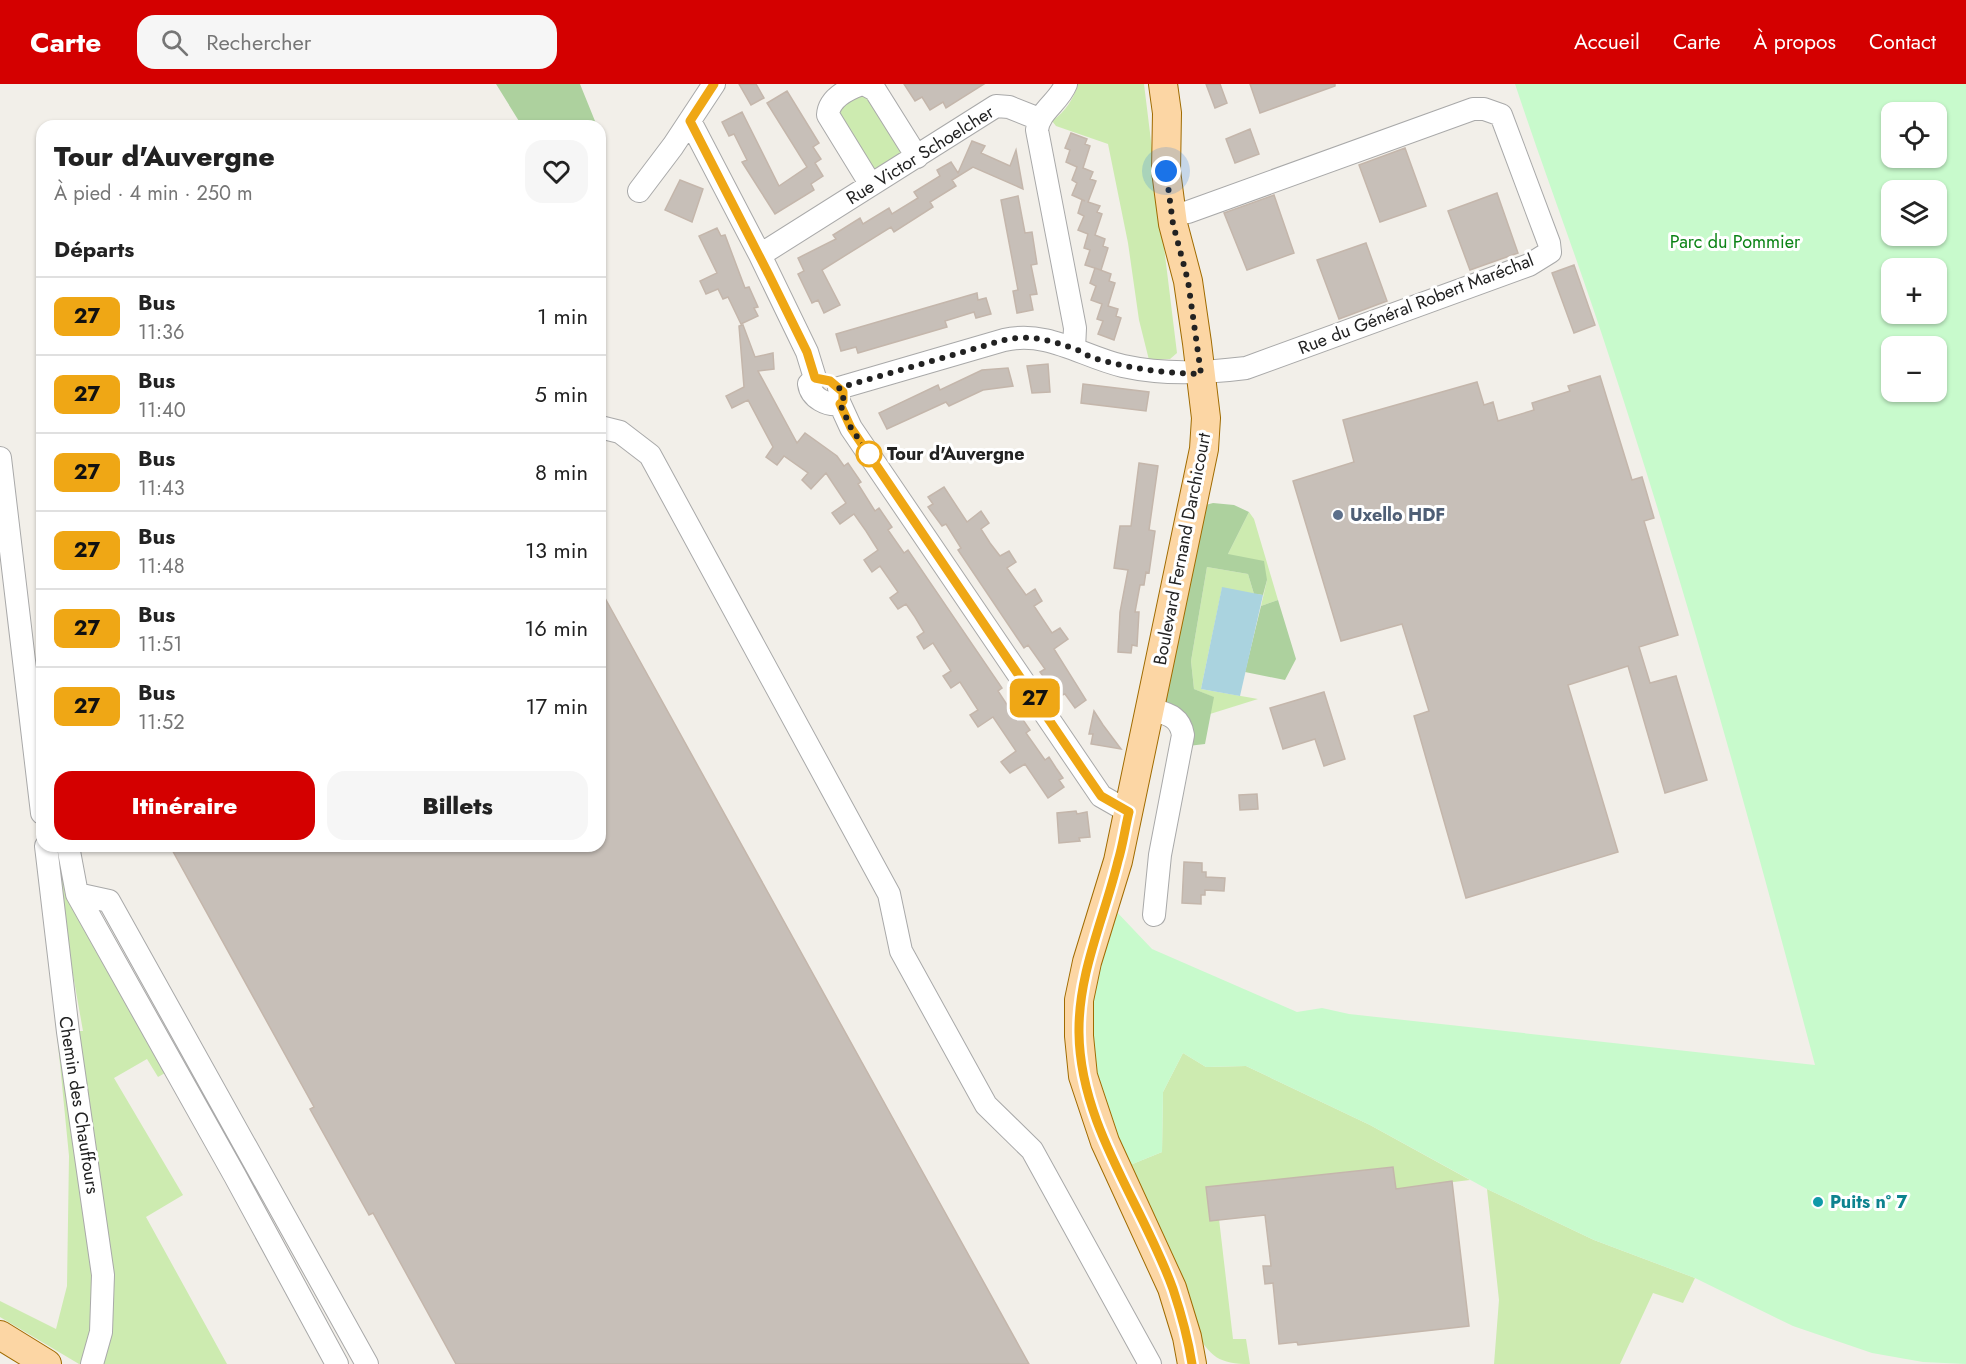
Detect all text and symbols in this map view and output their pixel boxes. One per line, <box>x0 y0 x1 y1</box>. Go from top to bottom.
search box <box>137 15 557 69</box>
text: Carte <box>30 22 101 63</box>
icon: search <box>158 26 191 59</box>
text: Rechercher <box>206 26 311 58</box>
text: Accueil <box>1574 27 1640 57</box>
text: Carte <box>1673 27 1721 57</box>
text: À propos <box>1754 27 1836 57</box>
text: Contact <box>1869 27 1936 57</box>
street label: Rue Victor Schoelcher <box>841 99 1000 211</box>
map controls <box>1881 102 1947 402</box>
button: locate <box>1881 102 1947 168</box>
text: Tour d'Auvergne <box>54 136 275 177</box>
button: heart <box>525 140 588 203</box>
your location <box>1151 156 1181 186</box>
text: À pied · 4 min · 250 m <box>54 179 253 208</box>
button: layers <box>1881 180 1947 246</box>
park label: Parc du Pommier <box>1670 229 1801 255</box>
text: Départs <box>54 233 134 265</box>
street label: Rue du Général Robert Maréchal <box>1295 247 1537 361</box>
button: + <box>1881 258 1947 324</box>
text: Bus <box>138 286 175 318</box>
text: 1 min <box>537 300 588 332</box>
text: 27 <box>74 301 100 331</box>
text: 11:36 <box>138 318 184 347</box>
button: − <box>1881 336 1947 402</box>
text: Bus <box>138 364 175 396</box>
text: 5 min <box>535 378 588 410</box>
text: 27 <box>74 379 100 409</box>
text: 11:40 <box>138 396 186 425</box>
street label: Boulevard Fernand Darchicourt <box>1147 430 1217 667</box>
marker: Tour d'Auvergne <box>856 441 882 467</box>
place label: Tour d'Auvergne <box>887 441 1025 467</box>
text: Bus <box>138 442 175 474</box>
text: 8 min <box>535 456 588 488</box>
text: 27 <box>74 457 100 487</box>
text: 11:43 <box>138 474 185 503</box>
place label: Uxello HDF <box>1350 502 1445 528</box>
marker: Uxello HDF <box>1331 508 1345 522</box>
text: Bus <box>138 520 175 552</box>
text: 13 min <box>525 534 588 566</box>
text: 27 <box>74 535 100 565</box>
text: 11:48 <box>138 552 185 581</box>
text: Bus <box>138 598 175 630</box>
text: 16 min <box>524 612 588 644</box>
text: 27 <box>74 613 100 643</box>
text: 11:51 <box>138 630 182 659</box>
text: Bus <box>138 676 175 708</box>
line badge: 27 <box>1008 678 1062 718</box>
text: 27 <box>1022 683 1048 713</box>
text: 17 min <box>526 690 588 722</box>
text: 27 <box>74 691 100 721</box>
text: 11:52 <box>138 708 185 737</box>
button: Itinéraire <box>54 771 315 840</box>
button: Billets <box>327 771 588 840</box>
street label: Chemin des Chauffours <box>52 1014 106 1196</box>
place label: Puits n° 7 <box>1830 1189 1908 1215</box>
marker: Puits n° 7 <box>1811 1195 1825 1209</box>

